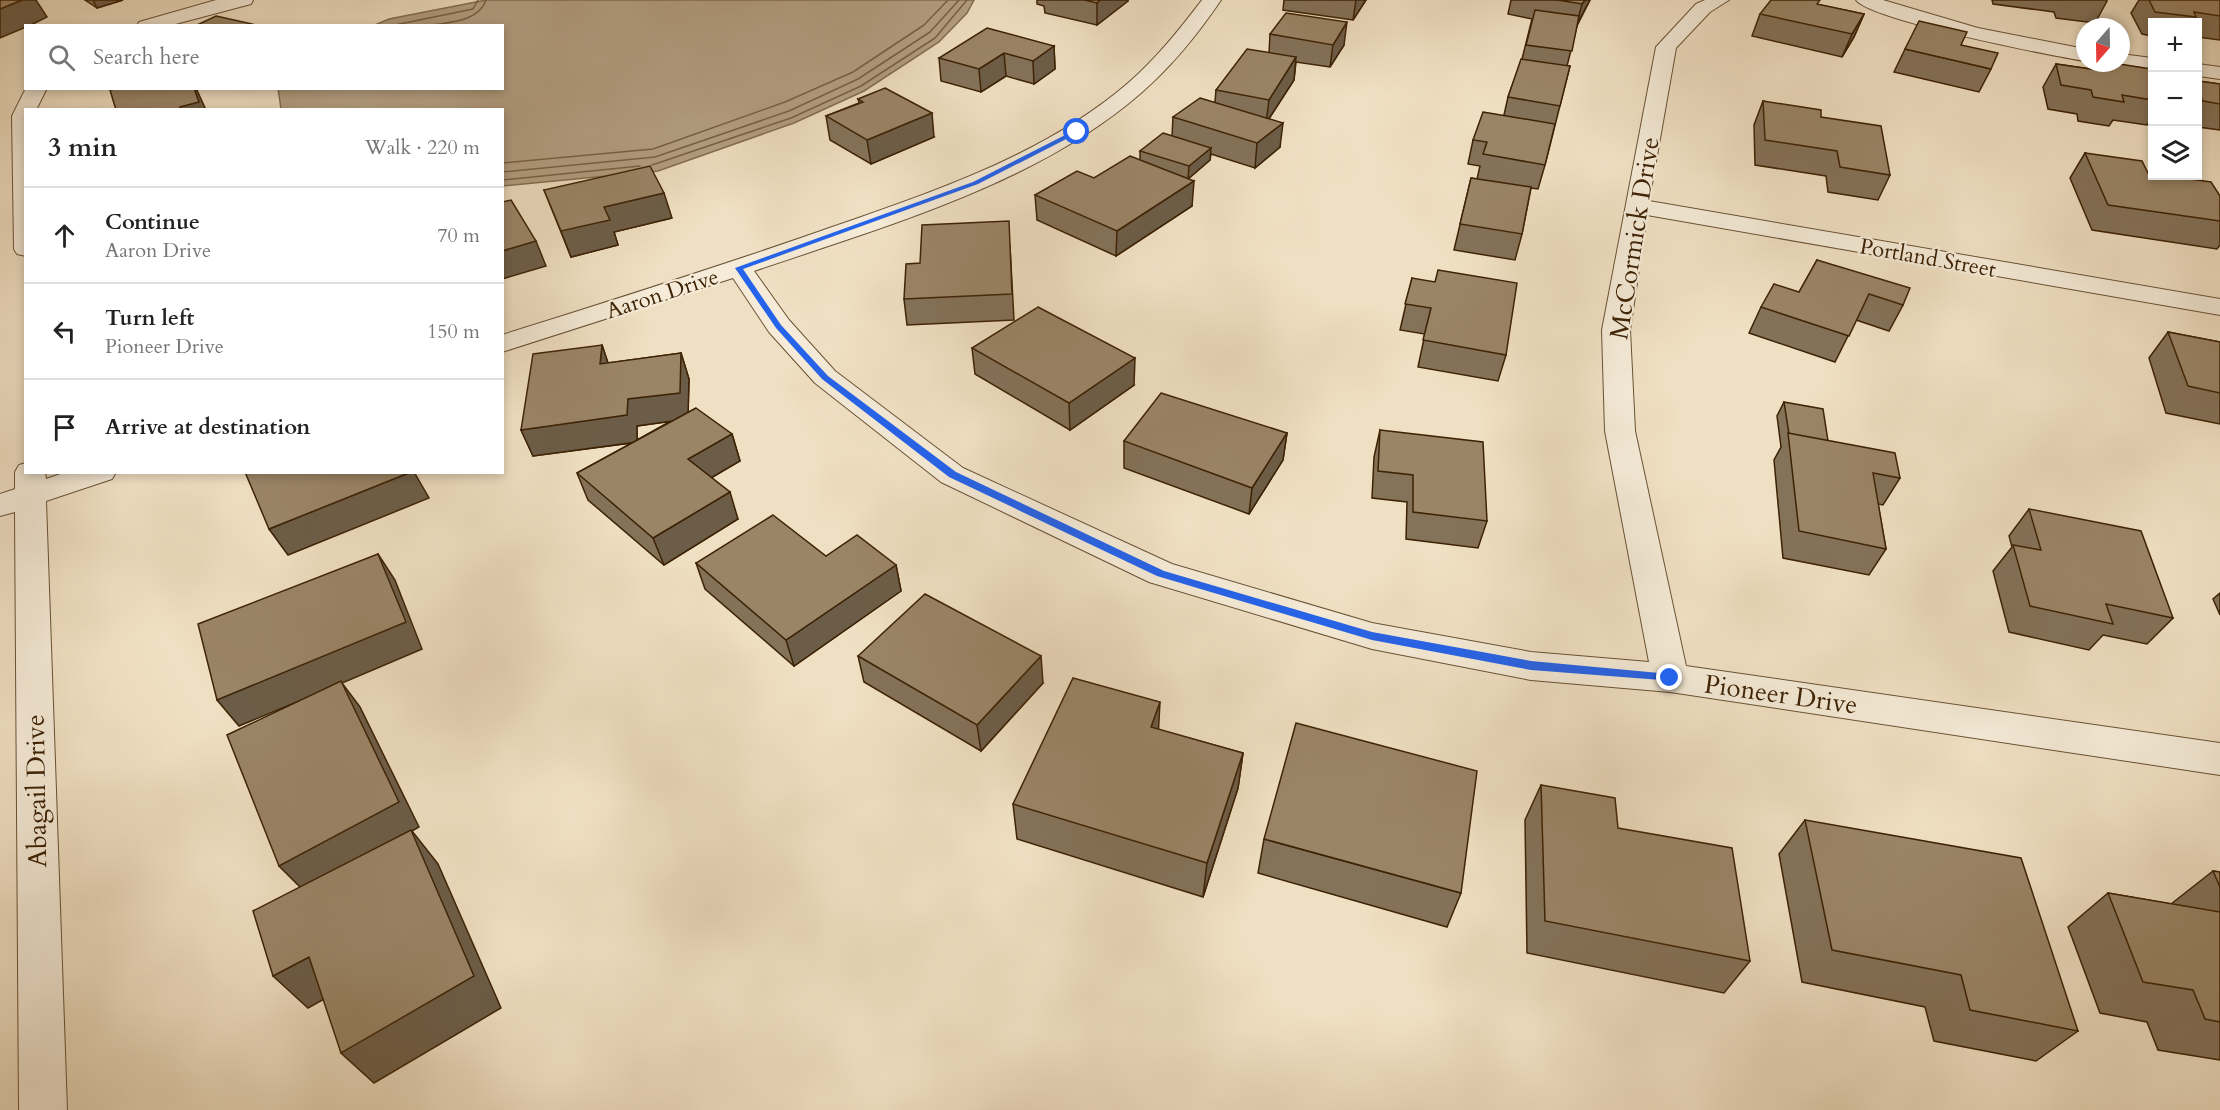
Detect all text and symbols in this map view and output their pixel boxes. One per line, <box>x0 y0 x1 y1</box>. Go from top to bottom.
north arrow <box>2076 18 2130 72</box>
map controls <box>2148 18 2202 180</box>
button: + <box>2148 18 2202 72</box>
search box <box>24 24 504 90</box>
icon: search <box>45 41 78 74</box>
text: Search here <box>93 42 200 72</box>
button: − <box>2148 72 2202 126</box>
route start <box>1063 118 1089 144</box>
button: layers <box>2148 126 2202 180</box>
text: 3 min <box>48 130 117 165</box>
text: Walk · 220 m <box>365 134 480 161</box>
street label: McCormick Drive <box>1601 134 1668 342</box>
text: Continue <box>105 207 200 237</box>
icon: ahead <box>48 219 81 252</box>
text: 70 m <box>437 222 480 249</box>
street label: Portland Street <box>1857 231 1998 285</box>
text: Aaron Drive <box>105 237 211 264</box>
street label: Aaron Drive <box>602 262 722 326</box>
text: Turn left <box>105 303 194 333</box>
icon: left <box>48 315 81 348</box>
text: 150 m <box>427 318 480 345</box>
text: Pioneer Drive <box>105 333 224 360</box>
icon: arrive <box>48 411 81 444</box>
text: Arrive at destination <box>105 412 310 442</box>
route end <box>1656 664 1682 690</box>
street label: Pioneer Drive <box>1702 666 1860 723</box>
street label: Abagail Drive <box>18 714 55 868</box>

